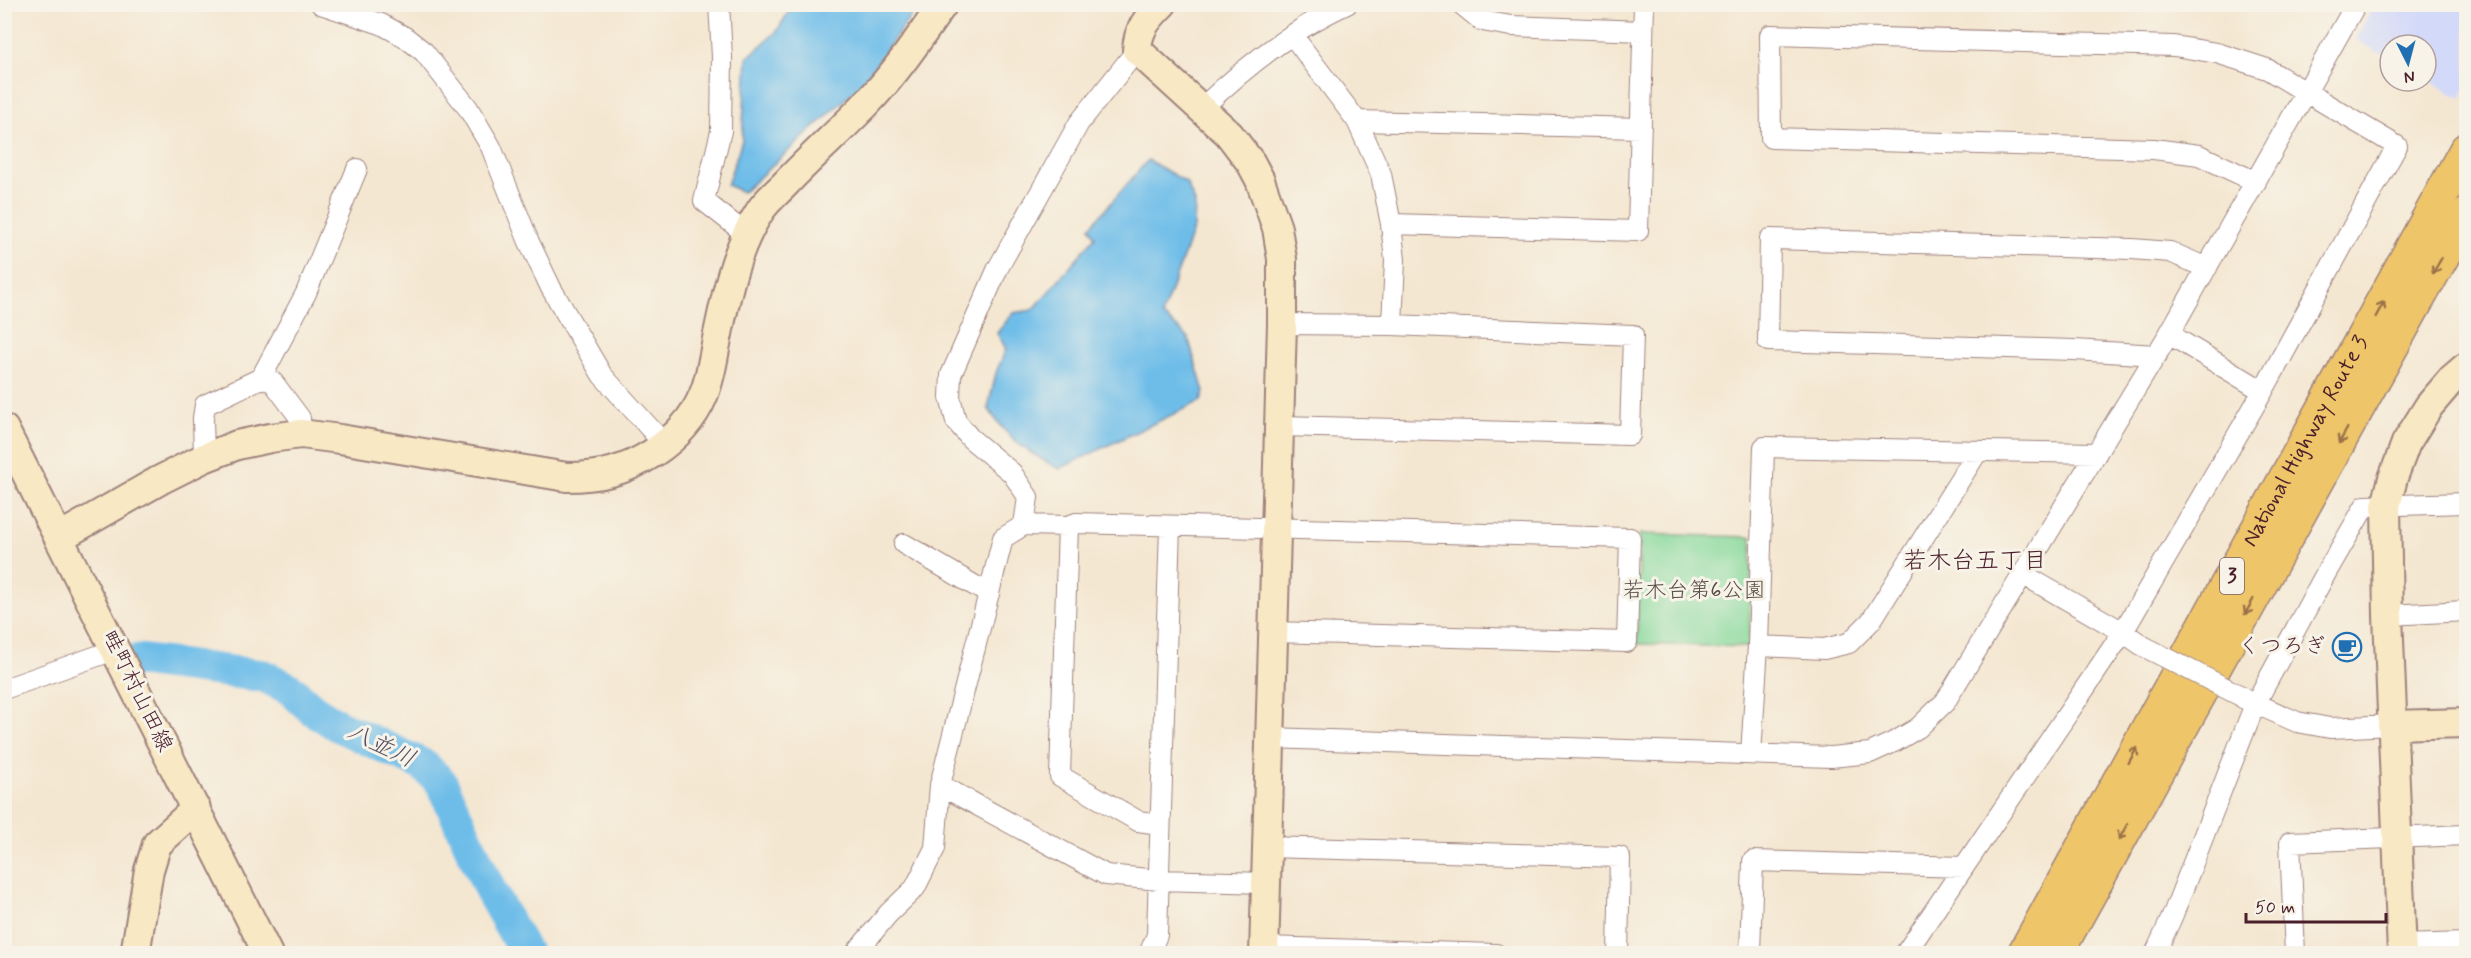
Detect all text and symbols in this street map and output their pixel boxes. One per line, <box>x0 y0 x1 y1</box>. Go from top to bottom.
north arrow <box>2378 33 2438 93</box>
text: N <box>2403 65 2416 87</box>
one-way arrow <box>2431 257 2443 274</box>
one-way arrow <box>2374 301 2386 318</box>
street label: National Highway Route 3 <box>2236 331 2375 552</box>
one-way arrow <box>2337 427 2348 445</box>
district label: 若木台五丁目 <box>1903 546 2047 577</box>
road number: 3 <box>2220 558 2244 594</box>
park label: 若木台第6公園 <box>1622 577 1766 605</box>
one-way arrow <box>2243 598 2255 615</box>
street label: 畦町村山田線 <box>95 626 179 756</box>
cafe icon: くつろぎ <box>2331 631 2363 663</box>
place label: くつろぎ <box>2238 633 2326 661</box>
water label: 八並川 <box>342 716 420 776</box>
one-way arrow <box>2127 747 2139 764</box>
one-way arrow <box>2117 823 2128 841</box>
scale bar <box>2246 886 2386 924</box>
text: 50 m <box>2255 896 2295 920</box>

